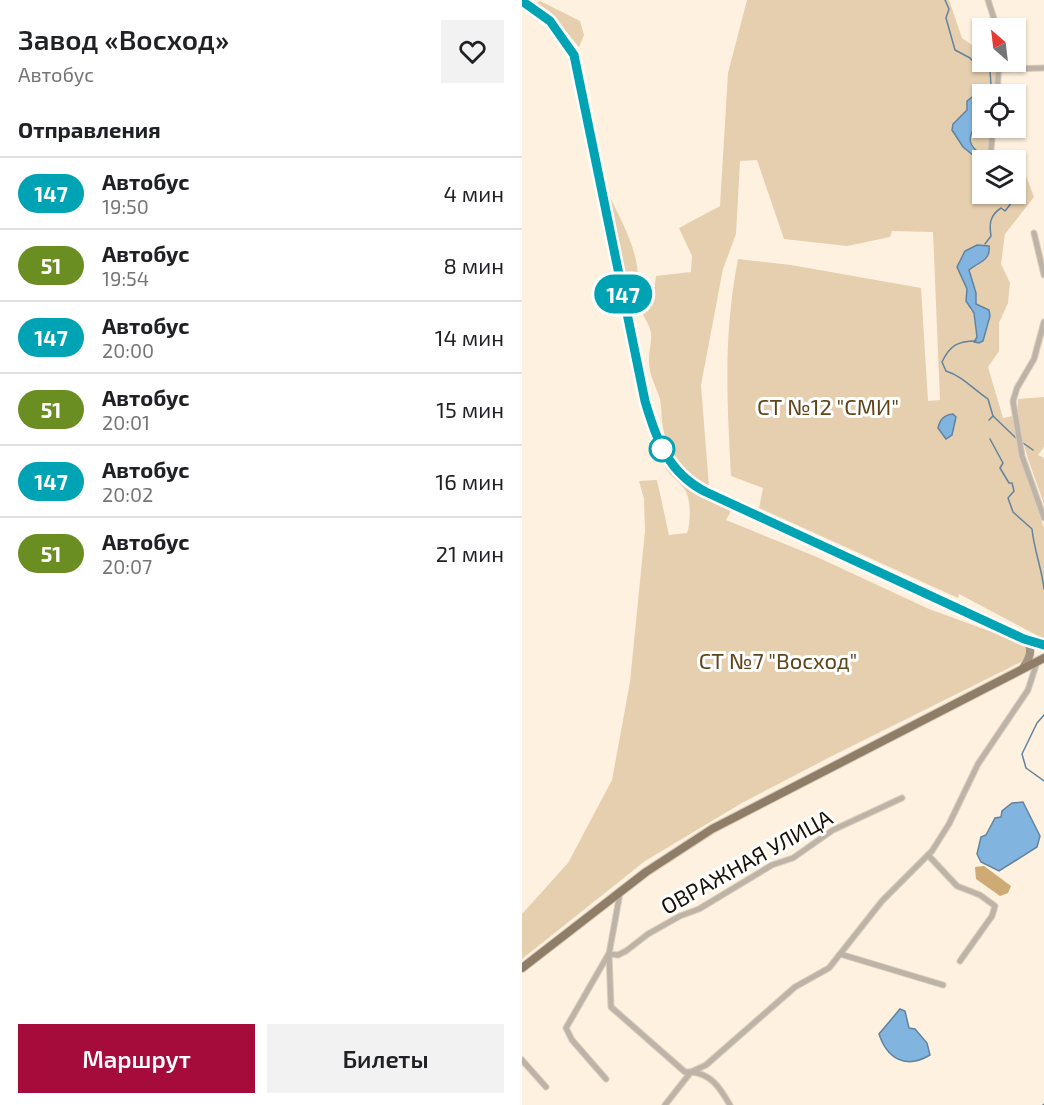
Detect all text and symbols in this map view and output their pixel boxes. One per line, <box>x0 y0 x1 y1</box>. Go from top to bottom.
north arrow <box>972 18 1026 72</box>
map controls <box>972 18 1026 204</box>
button: heart <box>441 20 504 83</box>
text: Завод «Восход» <box>18 22 229 56</box>
text: Автобус <box>18 62 94 86</box>
button: locate <box>972 84 1026 138</box>
text: Отправления <box>18 116 161 142</box>
button: layers <box>972 150 1026 204</box>
text: Автобус <box>102 168 190 194</box>
text: 4 мин <box>443 180 504 206</box>
text: 147 <box>34 181 68 206</box>
text: 19:50 <box>102 194 149 218</box>
text: Автобус <box>102 240 190 266</box>
text: 8 мин <box>444 252 504 278</box>
text: 51 <box>41 253 61 278</box>
text: 19:54 <box>102 266 149 290</box>
line badge: 147 <box>588 274 658 314</box>
text: 147 <box>606 282 640 307</box>
text: Автобус <box>102 312 190 338</box>
text: 14 мин <box>435 324 504 350</box>
text: 147 <box>34 325 68 350</box>
text: 20:00 <box>102 338 154 362</box>
text: Автобус <box>102 384 190 410</box>
park label: СТ №12 "СМИ" <box>757 393 899 419</box>
text: 15 мин <box>436 396 504 422</box>
text: 51 <box>41 397 61 422</box>
text: 20:01 <box>102 410 150 434</box>
unlabelled marker <box>649 436 675 462</box>
text: Автобус <box>102 456 190 482</box>
text: 16 мин <box>436 468 504 494</box>
text: 147 <box>34 469 68 494</box>
text: 20:02 <box>102 482 153 506</box>
text: Автобус <box>102 528 190 554</box>
text: 21 мин <box>436 540 504 566</box>
text: 51 <box>41 541 61 566</box>
text: 20:07 <box>102 554 152 578</box>
park label: СТ №7 "Восход" <box>699 647 857 673</box>
street label: ОВРАЖНАЯ УЛИЦА <box>656 803 836 919</box>
button: Маршрут <box>18 1024 255 1093</box>
button: Билеты <box>267 1024 504 1093</box>

